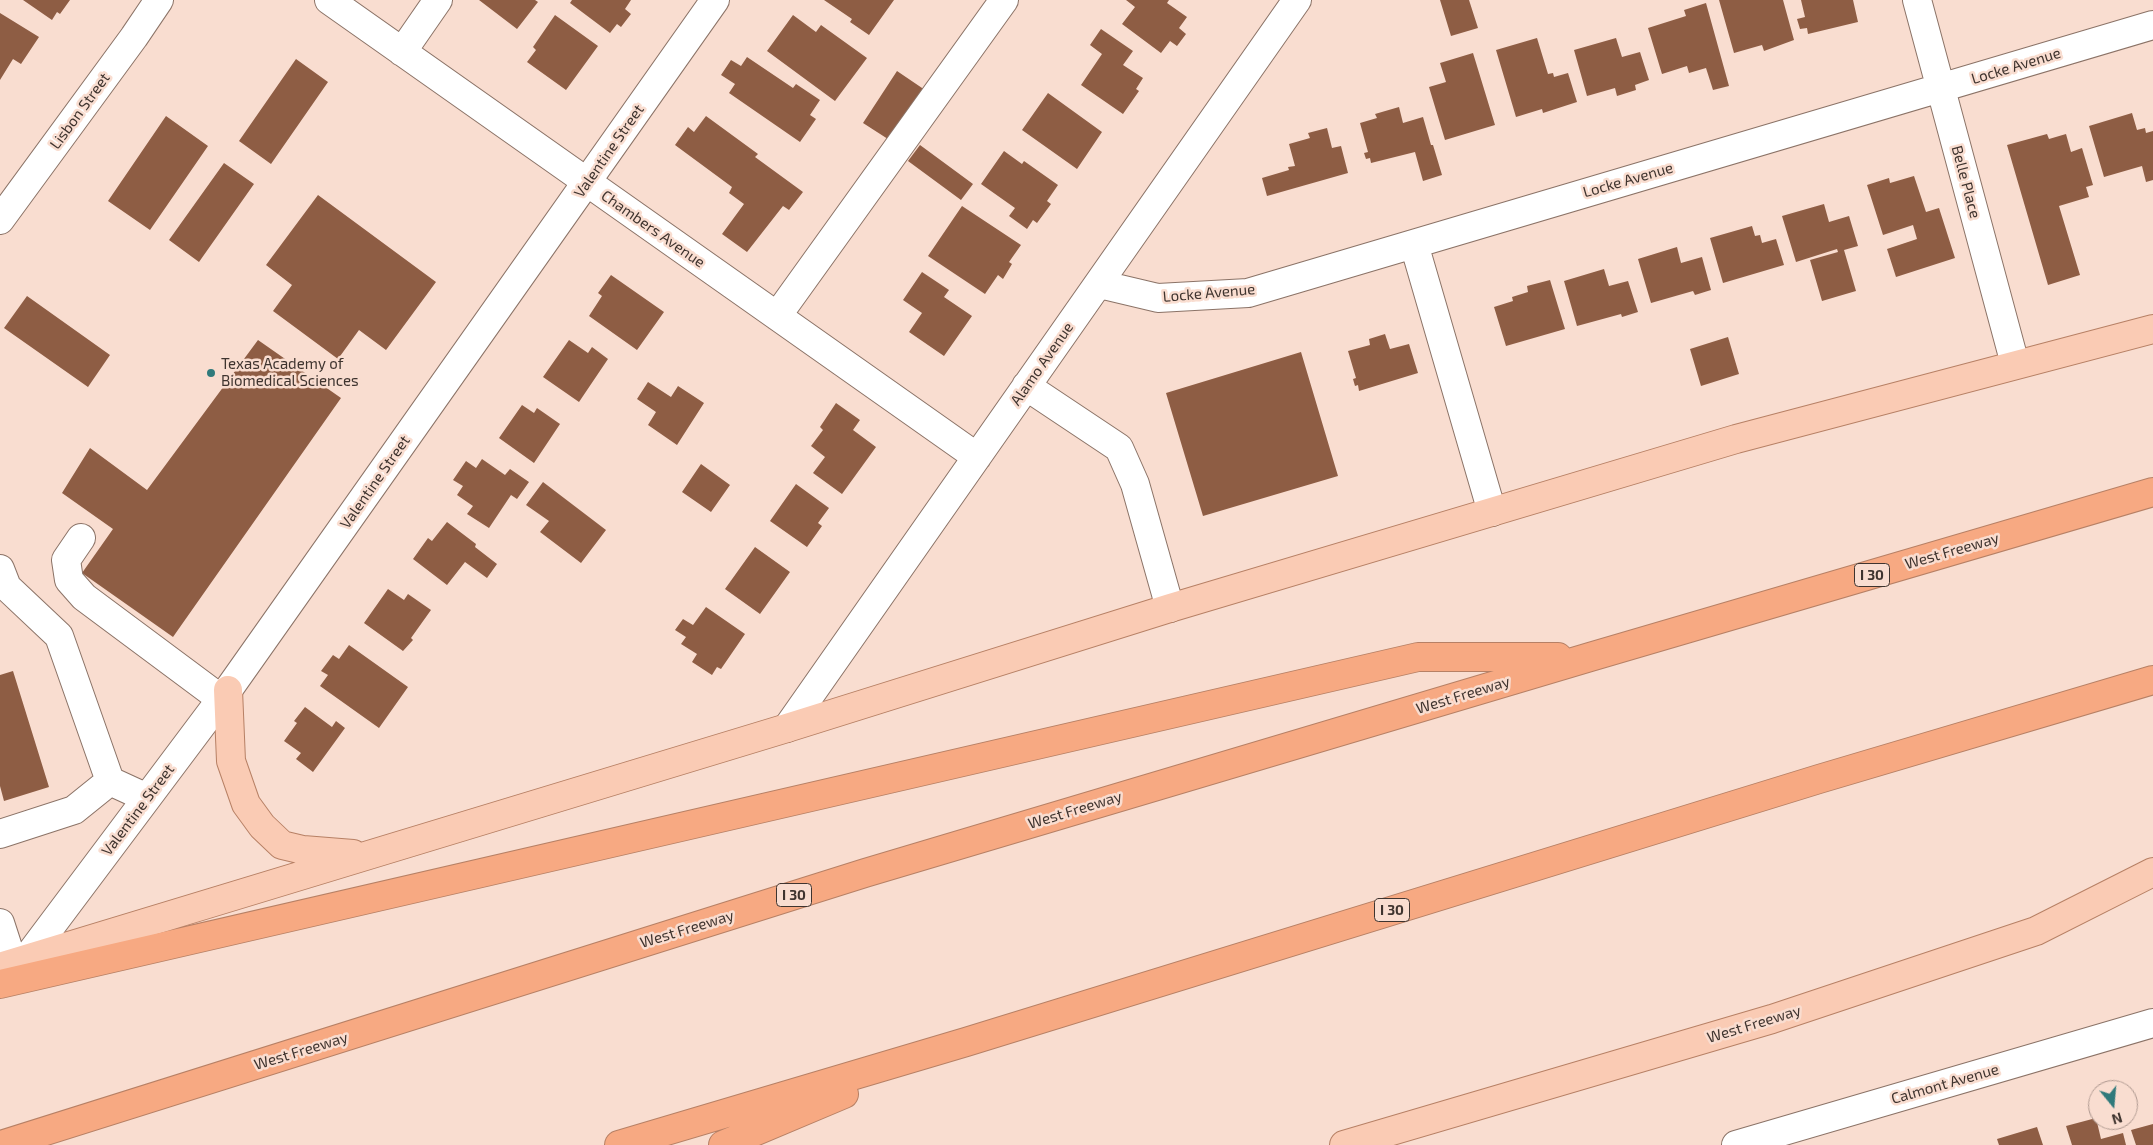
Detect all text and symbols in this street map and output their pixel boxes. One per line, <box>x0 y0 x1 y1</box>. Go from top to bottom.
street label: Locke Avenue <box>1969 44 2063 88</box>
street label: Lisbon Street <box>46 69 114 153</box>
street label: Valentine Street <box>570 101 648 201</box>
street label: Belle Place <box>1948 144 1984 220</box>
street label: Locke Avenue <box>1581 159 1675 201</box>
street label: Chambers Avenue <box>598 186 708 272</box>
street label: Locke Avenue <box>1162 280 1256 306</box>
street label: Alamo Avenue <box>1007 319 1077 409</box>
place label: Texas Academy of Biomedical Sciences <box>221 355 359 390</box>
marker: Texas Academy of Biomedical Sciences <box>205 367 217 379</box>
street label: Valentine Street <box>336 432 414 532</box>
street label: West Freeway <box>1903 529 2001 573</box>
road number: I 30 <box>1854 564 1890 586</box>
street label: West Freeway <box>1414 672 1512 718</box>
street label: Valentine Street <box>98 761 178 859</box>
street label: West Freeway <box>1026 787 1124 833</box>
road number: I 30 <box>776 884 812 906</box>
road number: I 30 <box>1374 898 1410 922</box>
street label: West Freeway <box>638 906 736 952</box>
street label: West Freeway <box>1705 1001 1803 1047</box>
street label: West Freeway <box>252 1028 350 1074</box>
street label: Calmont Avenue <box>1889 1060 2001 1108</box>
north arrow <box>2088 1080 2138 1130</box>
text: N <box>2110 1109 2125 1128</box>

